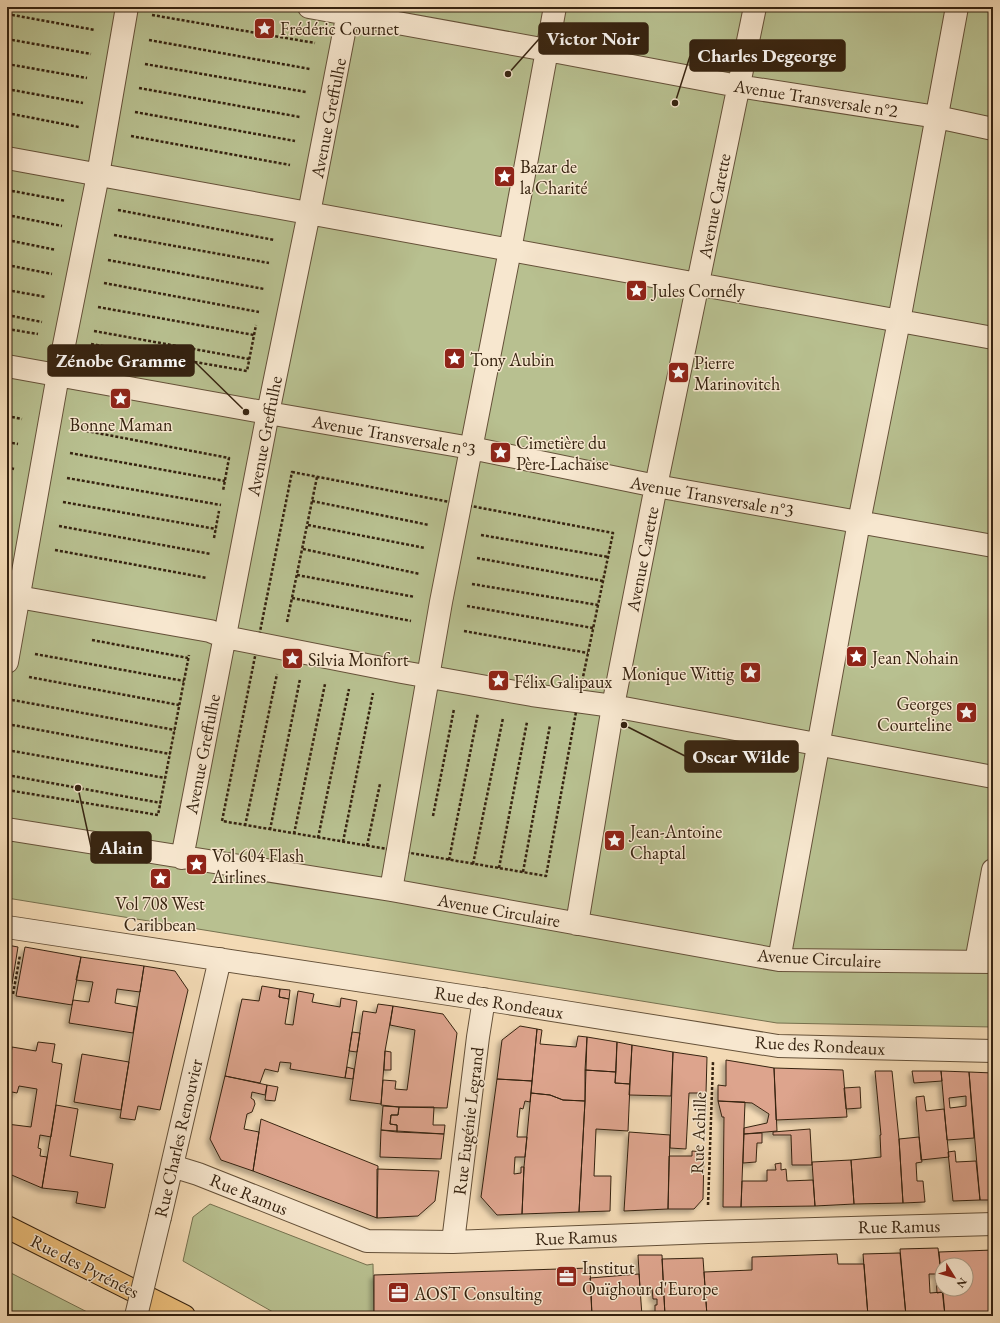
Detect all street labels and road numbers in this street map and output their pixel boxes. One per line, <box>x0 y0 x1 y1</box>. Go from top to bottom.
street label: Avenue Greffulhe <box>305 56 351 181</box>
street label: Avenue Transversale n°2 <box>731 74 900 122</box>
street label: Avenue Carette <box>692 151 735 261</box>
street label: Avenue Greffulhe <box>241 374 287 499</box>
street label: Avenue Transversale n°3 <box>309 409 478 461</box>
street label: Avenue Transversale n°3 <box>627 470 796 522</box>
street label: Avenue Carette <box>620 504 663 614</box>
street label: Avenue Greffulhe <box>179 692 225 817</box>
street label: Avenue Circulaire <box>435 888 562 932</box>
street label: Avenue Circulaire <box>755 943 882 973</box>
street label: Rue des Rondeaux <box>433 980 565 1024</box>
street label: Rue des Rondeaux <box>754 1030 886 1060</box>
street label: Rue Eugénie Legrand <box>447 1045 489 1196</box>
street label: Rue Charles Renouvier <box>149 1056 207 1220</box>
street label: Rue Achille <box>685 1092 711 1174</box>
street label: Rue Ramus <box>207 1168 292 1220</box>
street label: Rue Ramus <box>858 1214 941 1238</box>
street label: Rue Ramus <box>534 1224 618 1250</box>
street label: Rue des Pyrénées <box>27 1229 143 1303</box>

